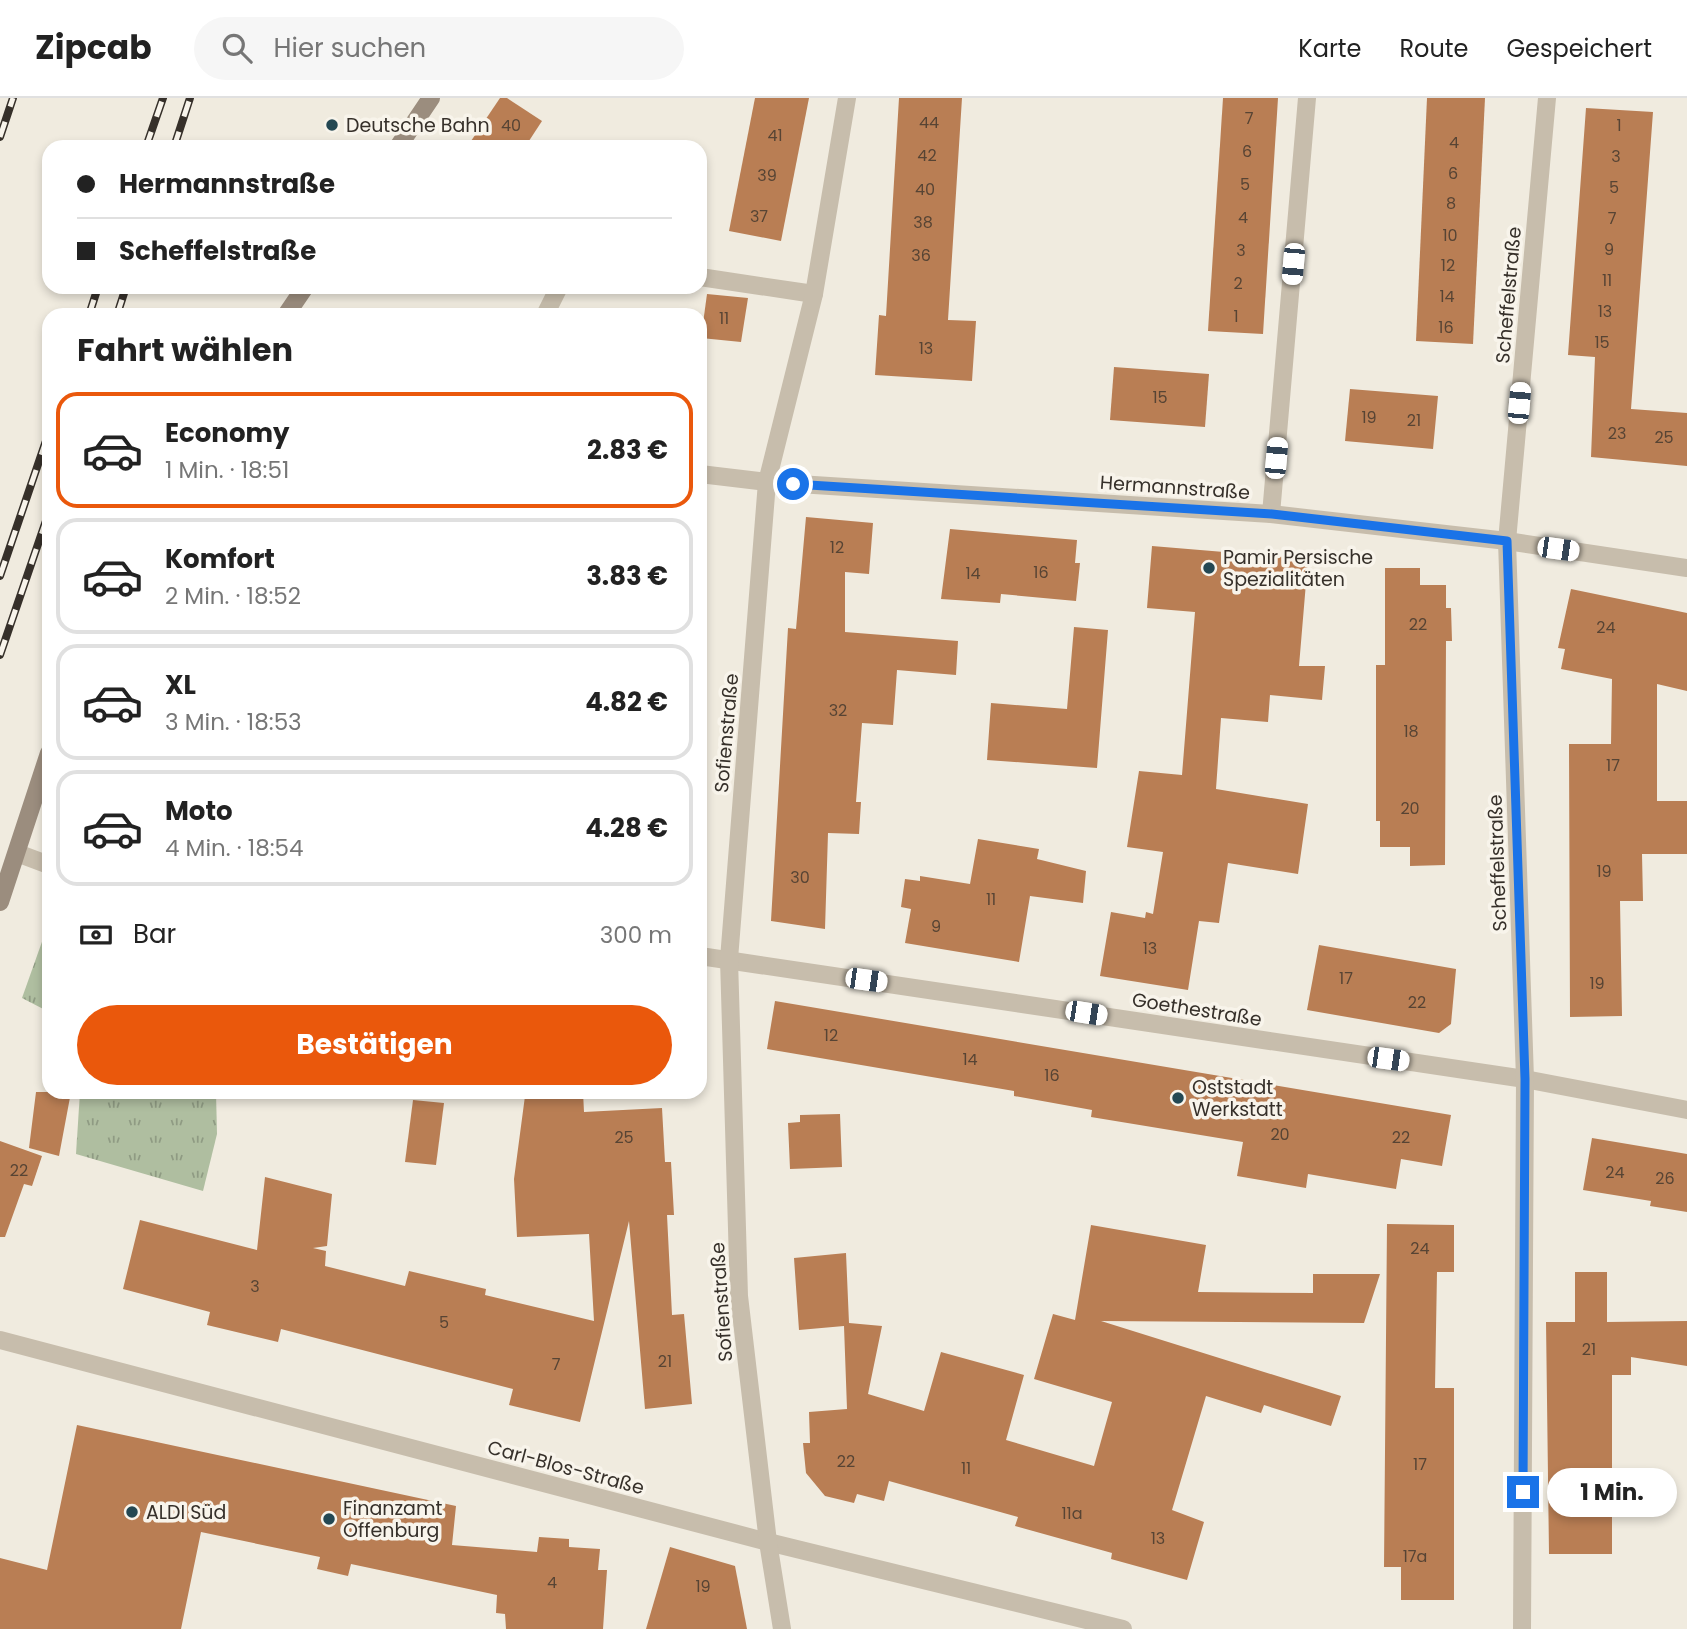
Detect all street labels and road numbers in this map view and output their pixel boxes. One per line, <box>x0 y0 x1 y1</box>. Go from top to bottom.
street label: Scheffelstraße <box>1489 226 1528 364</box>
street label: Hermannstraße <box>1099 469 1251 506</box>
street label: Sofienstraße <box>708 672 745 794</box>
street label: Scheffelstraße <box>1482 794 1513 932</box>
street label: Goethestraße <box>1130 986 1264 1033</box>
street label: Sofienstraße <box>704 1241 739 1363</box>
street label: Carl-Blos-Straße <box>484 1434 647 1501</box>

